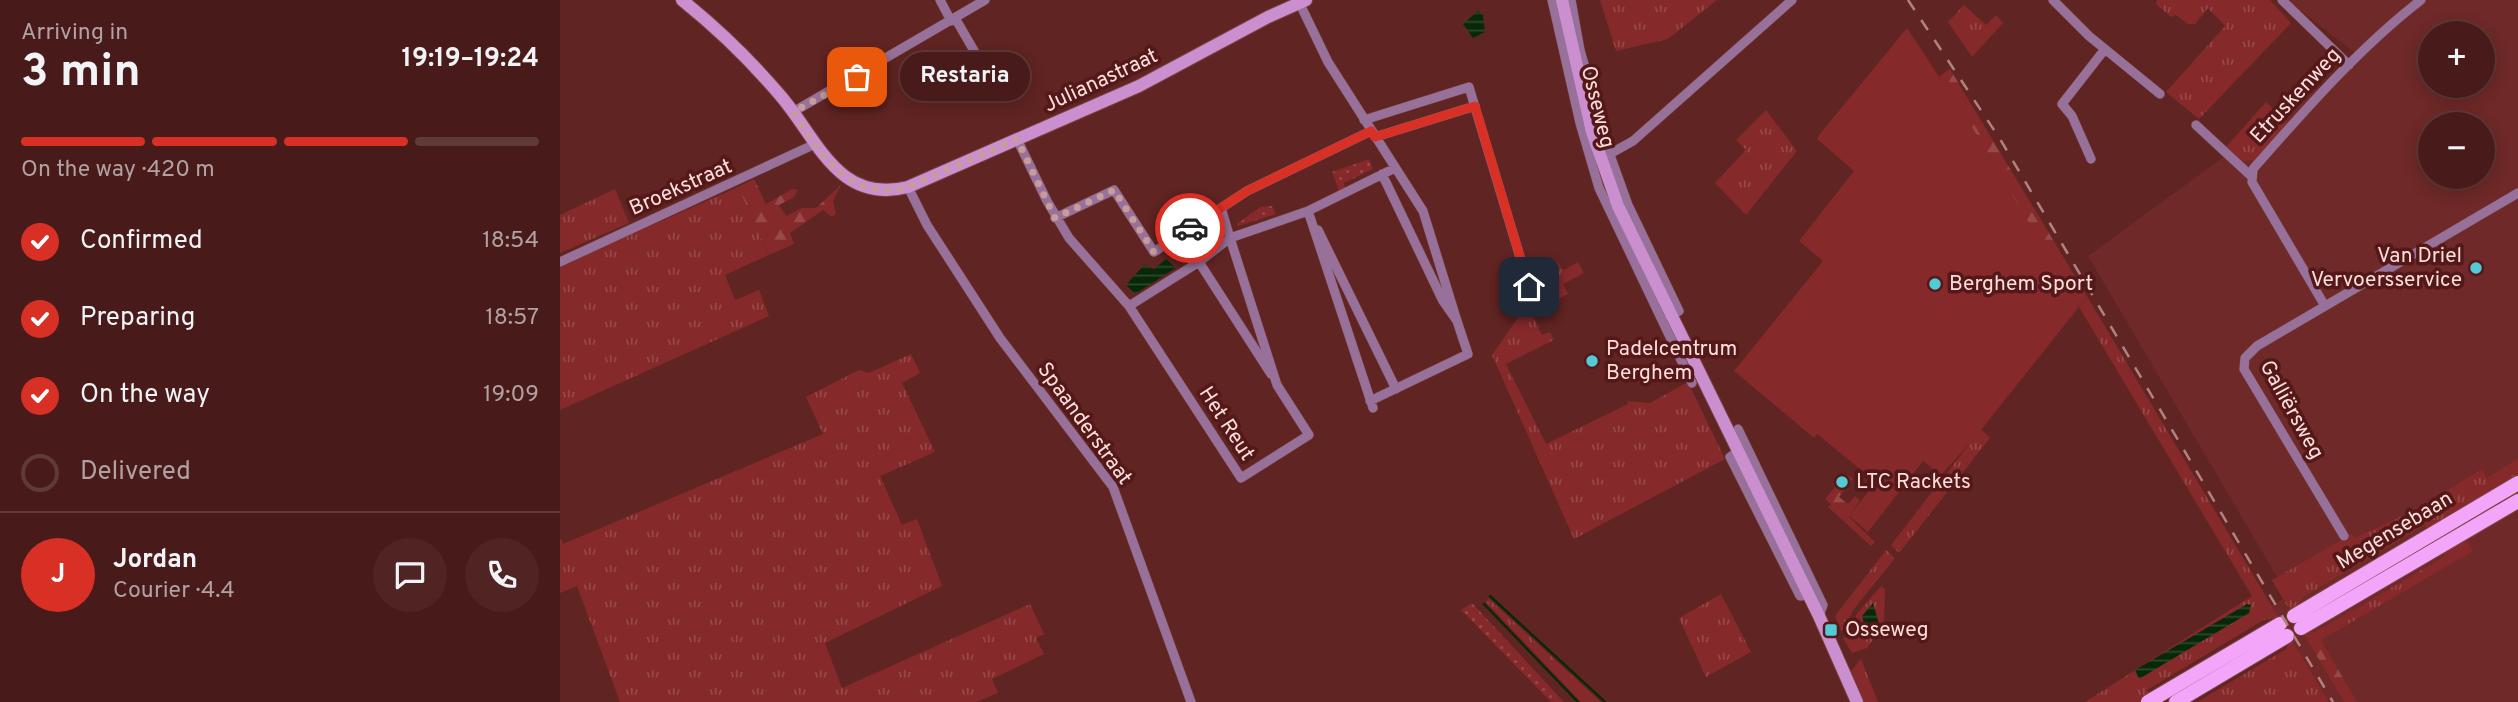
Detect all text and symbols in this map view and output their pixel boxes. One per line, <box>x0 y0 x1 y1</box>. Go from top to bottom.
text: Arriving in <box>21 19 128 48</box>
map controls <box>2418 21 2495 189</box>
button: + <box>2418 21 2495 98</box>
street label: Etruskenweg <box>2245 42 2347 150</box>
text: 19:19–19:24 <box>402 43 539 76</box>
street label: Julianastraat <box>1040 43 1162 119</box>
text: 3 min <box>21 44 141 103</box>
pin <box>827 47 887 107</box>
callout: Restaria <box>899 52 1028 102</box>
icon: bag <box>838 58 876 96</box>
text: Restaria <box>920 62 1010 91</box>
street label: Osseweg <box>1574 63 1620 151</box>
button: − <box>2418 112 2495 189</box>
street label: Broekstraat <box>625 153 737 223</box>
text: On the way · 420 m <box>21 156 215 185</box>
courier <box>1155 193 1225 263</box>
icon: car <box>1171 209 1209 247</box>
icon: check <box>21 223 59 261</box>
text: Confirmed <box>80 225 203 258</box>
text: 18:54 <box>482 227 539 256</box>
place label: Van Driel Vervoersservice <box>2311 243 2462 294</box>
pin <box>1499 257 1559 317</box>
marker: Van Driel Vervoersservice <box>2468 260 2484 276</box>
icon: home <box>1510 268 1548 306</box>
place label: Berghem Sport <box>1949 271 2093 298</box>
marker: Berghem Sport <box>1927 276 1943 292</box>
icon: check <box>21 300 59 338</box>
text: Preparing <box>80 302 195 335</box>
text: 18:57 <box>485 304 539 333</box>
place label: Padelcentrum Berghem <box>1606 336 1737 387</box>
marker: Padelcentrum Berghem <box>1584 353 1600 369</box>
street label: Galliërsweg <box>2253 356 2329 464</box>
street label: Spaanderstraat <box>1030 357 1138 491</box>
icon: check <box>21 377 59 415</box>
text: On the way <box>80 379 210 412</box>
text: 19:09 <box>483 381 539 410</box>
street label: Het Reut <box>1192 382 1260 466</box>
text: Delivered <box>80 456 191 489</box>
place label: LTC Rackets <box>1856 469 1971 496</box>
marker: LTC Rackets <box>1834 474 1850 490</box>
street label: Megensebaan <box>2332 486 2458 576</box>
button: chat <box>373 538 447 612</box>
button: phone <box>465 538 539 612</box>
text: Jordan <box>113 544 197 577</box>
text: J <box>51 559 65 592</box>
text: Courier · 4.4 <box>113 577 235 606</box>
place label: Osseweg <box>1845 617 1929 644</box>
marker: Osseweg <box>1823 622 1839 638</box>

